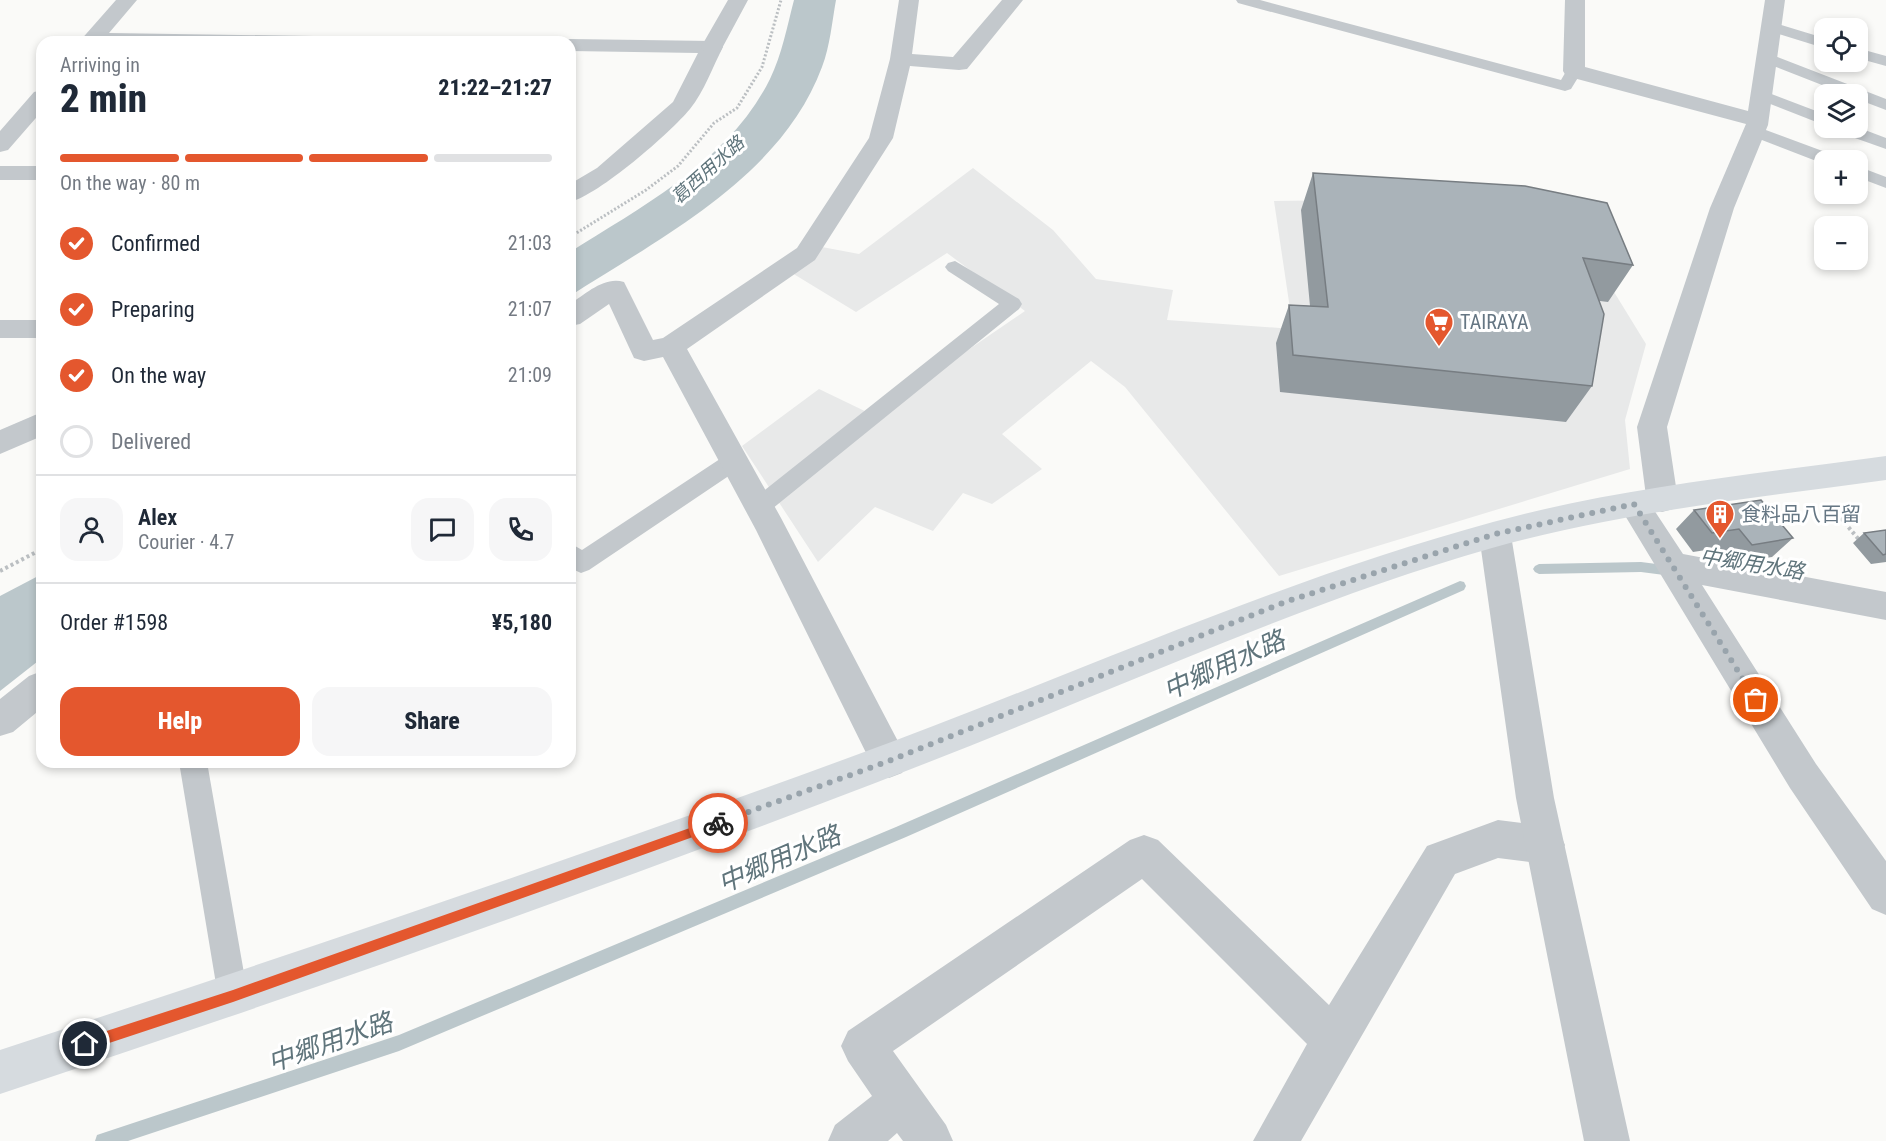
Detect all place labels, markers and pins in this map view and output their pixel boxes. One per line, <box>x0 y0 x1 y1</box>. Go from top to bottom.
supermarket icon: TAIRAYA <box>1423 306 1455 348</box>
place label: TAIRAYA <box>1460 310 1529 334</box>
building icon: 食料品八百留 <box>1704 498 1736 540</box>
place label: 食料品八百留 <box>1741 502 1861 526</box>
pin <box>1730 674 1781 725</box>
pin <box>59 1018 110 1069</box>

